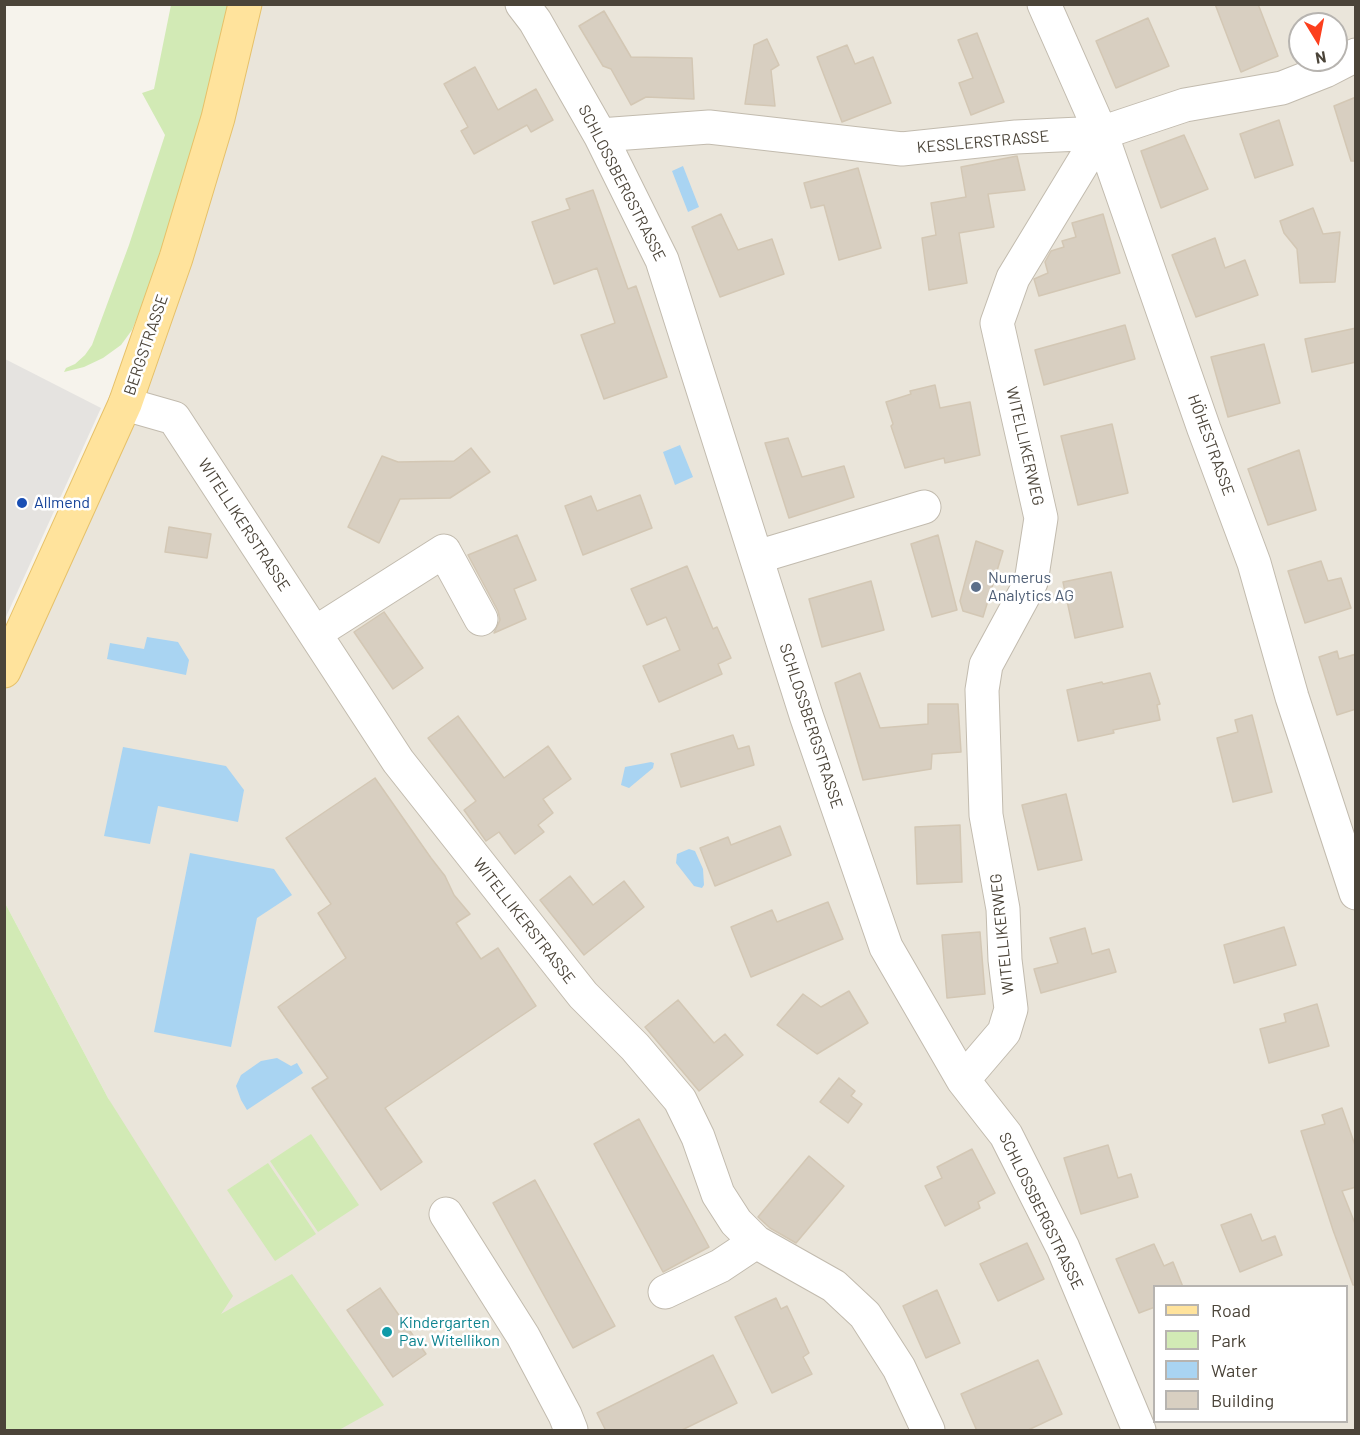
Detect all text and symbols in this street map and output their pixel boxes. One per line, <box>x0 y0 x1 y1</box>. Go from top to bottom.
north arrow <box>1288 12 1348 72</box>
text: N <box>1314 48 1328 69</box>
street label: SCHLOSSBERGSTRASSE <box>574 102 670 264</box>
street label: KESSLERSTRASSE <box>916 127 1050 157</box>
street label: BERGSTRASSE <box>120 292 172 398</box>
street label: WITELLIKERWEG <box>1002 385 1048 507</box>
street label: HÖHESTRASSE <box>1184 392 1238 498</box>
street label: WITELLIKERSTRASSE <box>194 455 294 595</box>
place label: Allmend <box>34 493 90 513</box>
marker: Allmend <box>15 496 29 510</box>
place label: Numerus Analytics AG <box>988 568 1074 606</box>
marker: Numerus Analytics AG <box>969 580 983 594</box>
street label: SCHLOSSBERGSTRASSE <box>775 641 847 811</box>
street label: WITELLIKERSTRASSE <box>469 854 579 988</box>
street label: WITELLIKERWEG <box>986 872 1018 996</box>
street label: SCHLOSSBERGSTRASSE <box>995 1129 1087 1293</box>
legend <box>1153 1285 1348 1423</box>
text: Road <box>1211 1299 1251 1321</box>
place label: Kindergarten Pav. Witellikon <box>399 1313 500 1351</box>
marker: Kindergarten Pav. Witellikon <box>380 1325 394 1339</box>
text: Park <box>1211 1329 1246 1351</box>
text: Water <box>1211 1359 1258 1381</box>
text: Building <box>1211 1389 1274 1411</box>

